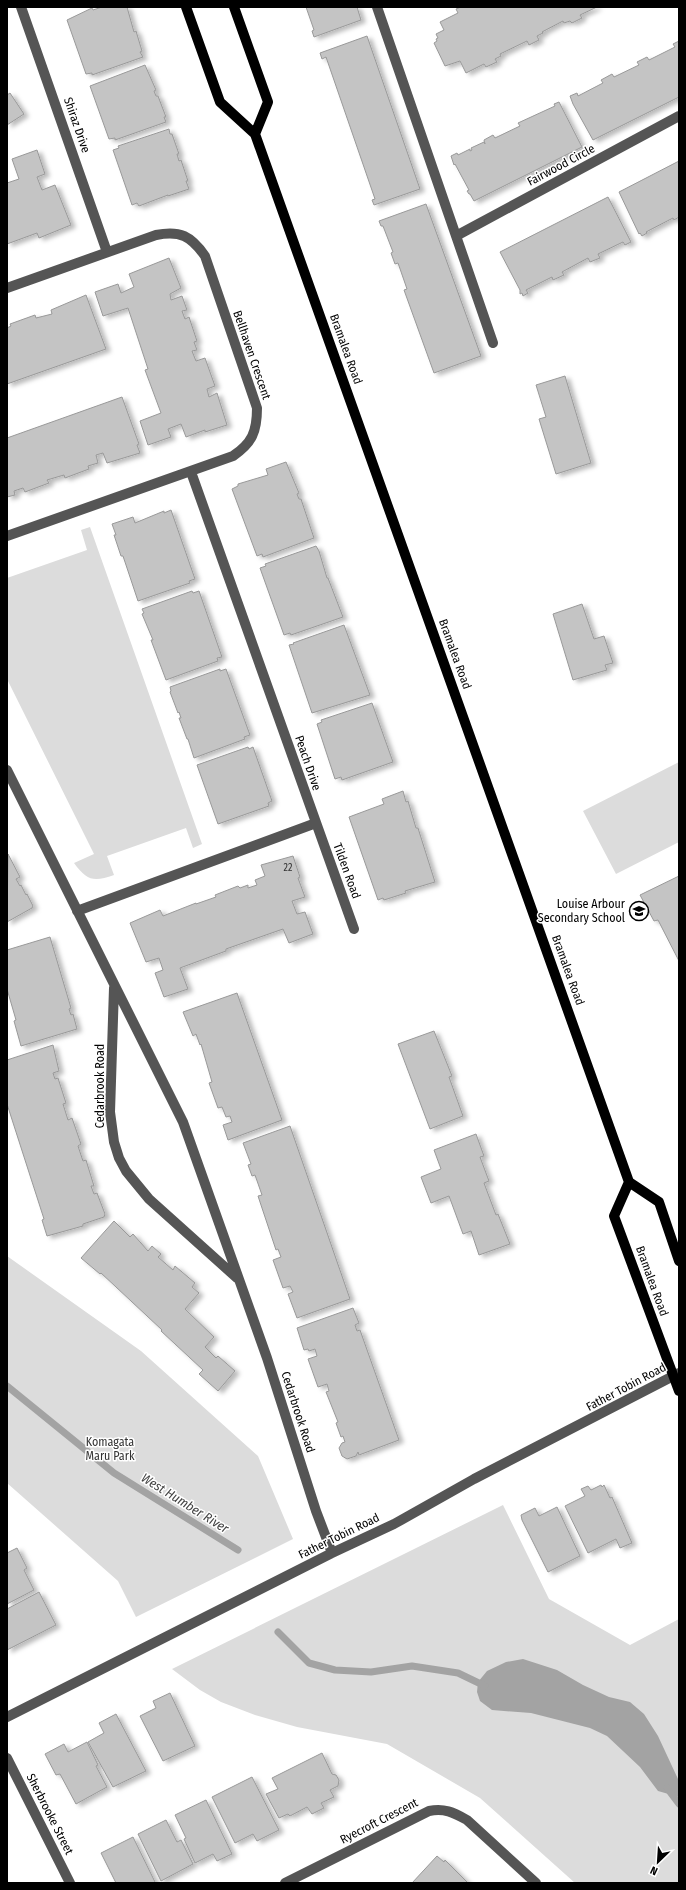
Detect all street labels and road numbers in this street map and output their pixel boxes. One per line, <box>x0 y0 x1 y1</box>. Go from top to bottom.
street label: Shiraz Drive <box>61 95 93 155</box>
street label: Fairwood Circle <box>525 141 597 189</box>
street label: Bellhaven Crescent <box>230 309 274 401</box>
street label: Bramalea Road <box>327 312 365 386</box>
street label: Bramalea Road <box>436 617 474 691</box>
street label: Peach Drive <box>292 734 324 792</box>
street label: Tilden Road <box>330 841 364 901</box>
street label: Bramalea Road <box>549 933 587 1007</box>
street label: Cedarbrook Road <box>93 1044 107 1128</box>
street label: Bramalea Road <box>633 1244 671 1318</box>
street label: Father Tobin Road <box>584 1360 668 1414</box>
street label: Cedarbrook Road <box>278 1370 318 1454</box>
street label: Father Tobin Road <box>296 1510 382 1562</box>
street label: Sherbrooke Street <box>24 1771 76 1857</box>
street label: Ryecroft Crescent <box>338 1795 420 1847</box>

